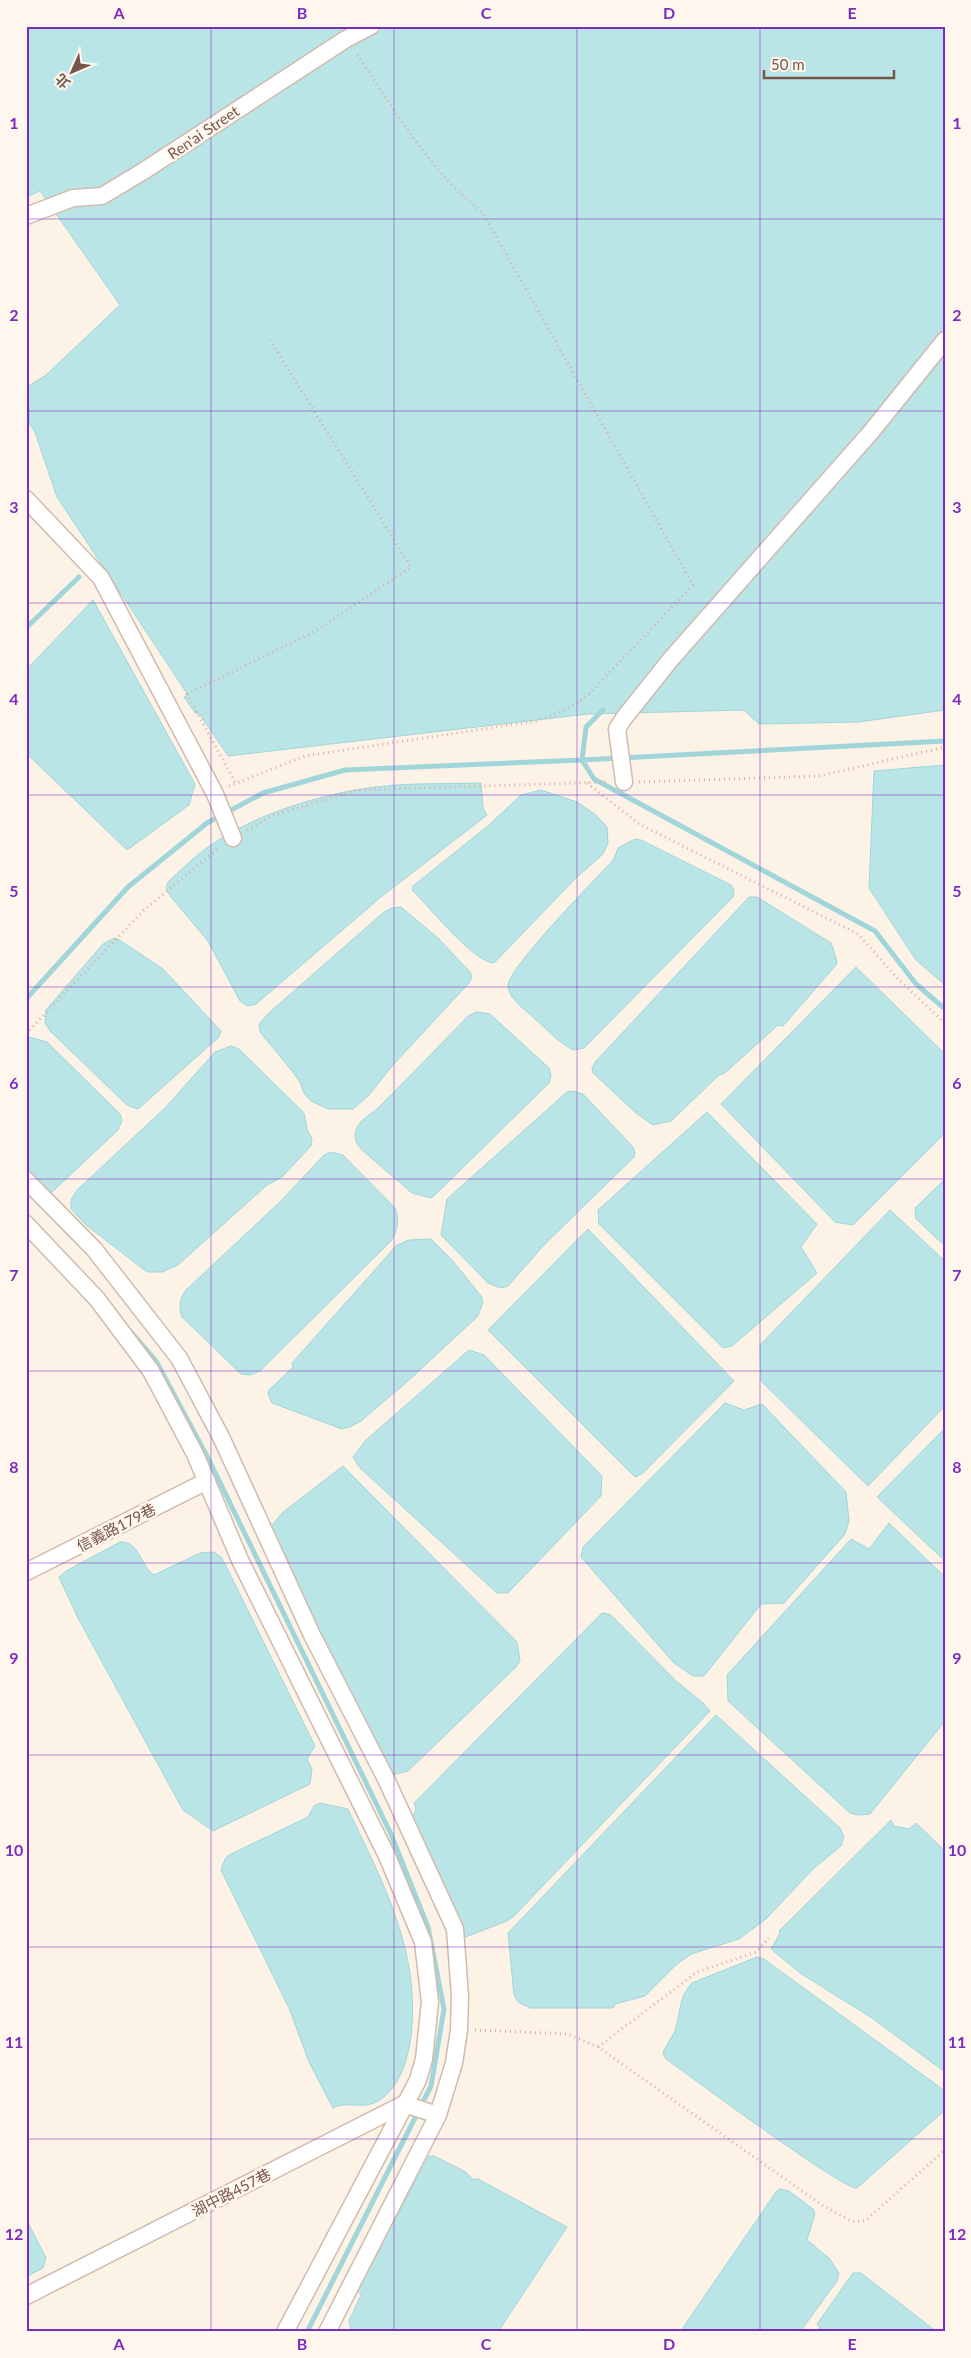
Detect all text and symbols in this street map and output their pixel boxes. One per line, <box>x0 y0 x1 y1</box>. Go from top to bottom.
text: A <box>112 3 125 22</box>
text: B <box>297 3 307 22</box>
text: C <box>481 3 492 22</box>
text: D <box>663 3 675 22</box>
text: E <box>847 3 857 22</box>
north arrow <box>48 48 98 98</box>
scale bar <box>764 48 894 80</box>
text: 50 m <box>771 55 805 73</box>
text: 北 <box>51 71 73 93</box>
street label: Ren'ai Street <box>164 101 243 162</box>
text: 1 <box>9 113 19 132</box>
text: 1 <box>952 113 962 132</box>
text: 2 <box>9 305 19 324</box>
text: 2 <box>952 305 962 324</box>
text: 3 <box>9 497 19 516</box>
text: 3 <box>952 497 962 516</box>
text: 4 <box>9 689 19 708</box>
text: 4 <box>952 689 962 708</box>
text: 5 <box>9 881 19 900</box>
text: 5 <box>952 881 962 900</box>
text: 6 <box>9 1073 19 1092</box>
text: 6 <box>952 1073 962 1092</box>
text: 7 <box>9 1265 19 1284</box>
text: 7 <box>952 1265 962 1284</box>
text: 8 <box>9 1457 19 1476</box>
text: 8 <box>952 1457 962 1476</box>
street label: 信義路179巷 <box>74 1499 158 1555</box>
text: 9 <box>9 1648 19 1667</box>
text: 9 <box>952 1648 962 1667</box>
text: 10 <box>5 1840 23 1859</box>
text: 10 <box>948 1840 966 1859</box>
text: 11 <box>5 2032 23 2051</box>
text: 11 <box>948 2032 966 2051</box>
street label: 湖中路457巷 <box>189 2164 273 2220</box>
text: 12 <box>5 2224 23 2243</box>
text: 12 <box>948 2224 966 2243</box>
text: A <box>112 2334 125 2353</box>
text: B <box>297 2334 307 2353</box>
text: C <box>481 2334 492 2353</box>
text: D <box>663 2334 675 2353</box>
text: E <box>847 2334 857 2353</box>

